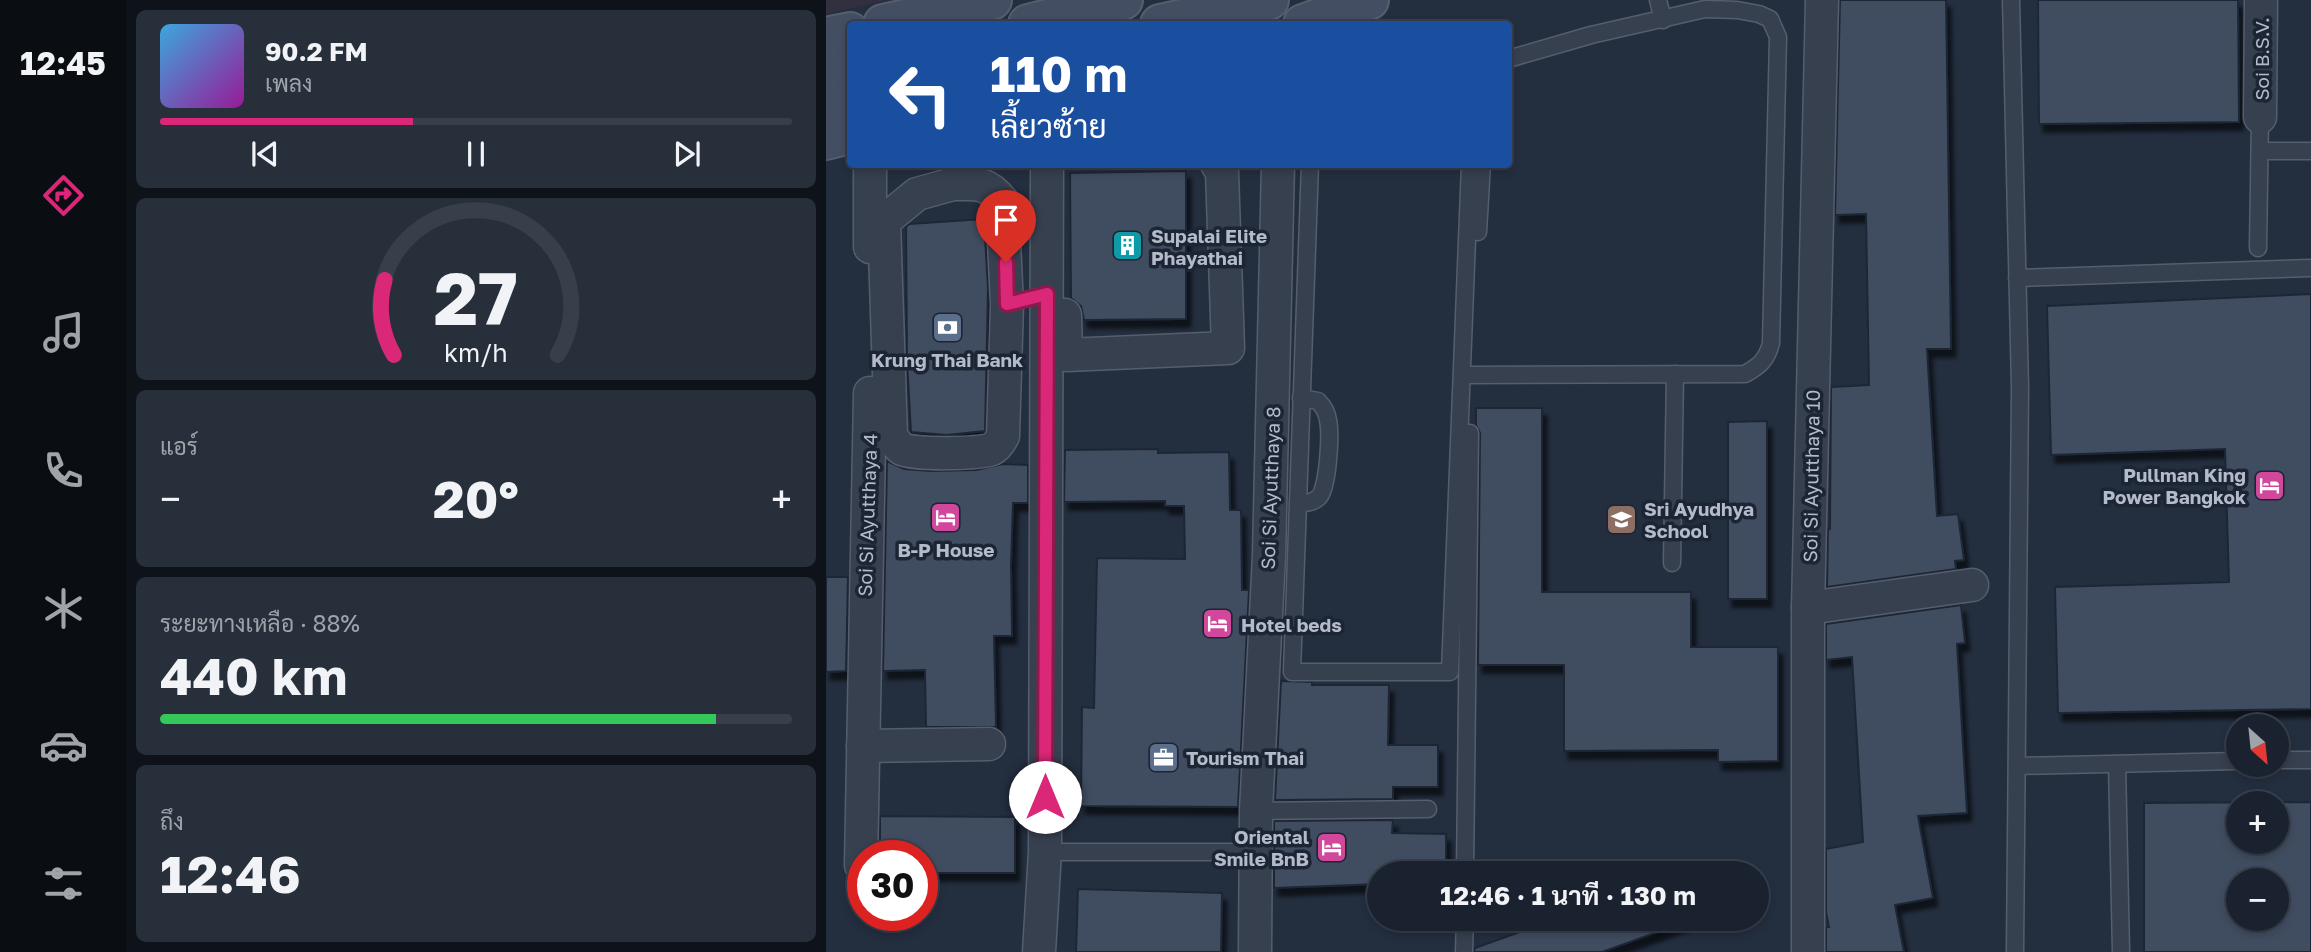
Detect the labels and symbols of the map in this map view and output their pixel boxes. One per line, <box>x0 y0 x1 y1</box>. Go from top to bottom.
street label: Soi B.S.V. <box>2250 17 2273 101</box>
pin <box>976 190 1036 262</box>
place label: Supalai Elite Phayathai <box>1151 224 1267 269</box>
building icon: Supalai Elite Phayathai <box>1111 229 1145 263</box>
bank icon: Krung Thai Bank <box>930 311 964 345</box>
place label: Krung Thai Bank <box>871 348 1023 371</box>
street label: Soi Si Ayutthaya 10 <box>1798 389 1824 563</box>
street label: Soi Si Ayutthaya 8 <box>1256 406 1284 570</box>
street label: Soi Si Ayutthaya 4 <box>853 433 881 597</box>
place label: Pullman King Power Bangkok <box>2102 463 2246 508</box>
hotel icon: Pullman King Power Bangkok <box>2252 468 2286 502</box>
place label: Sri Ayudhya School <box>1644 497 1754 542</box>
hotel icon: B-P House <box>929 501 963 535</box>
school or university icon: Sri Ayudhya School <box>1604 502 1638 536</box>
place label: B-P House <box>897 538 995 561</box>
hotel icon: Hotel beds <box>1201 607 1235 641</box>
place label: Hotel beds <box>1241 613 1342 636</box>
north arrow <box>2226 714 2289 777</box>
office icon: Tourism Thai <box>1146 740 1180 774</box>
place label: Tourism Thai <box>1186 746 1304 769</box>
position arrow <box>1008 760 1082 834</box>
place label: Oriental Smile BnB <box>1214 825 1309 870</box>
hotel icon: Oriental Smile BnB <box>1315 830 1349 864</box>
speed limit sign: 30 <box>847 840 938 931</box>

